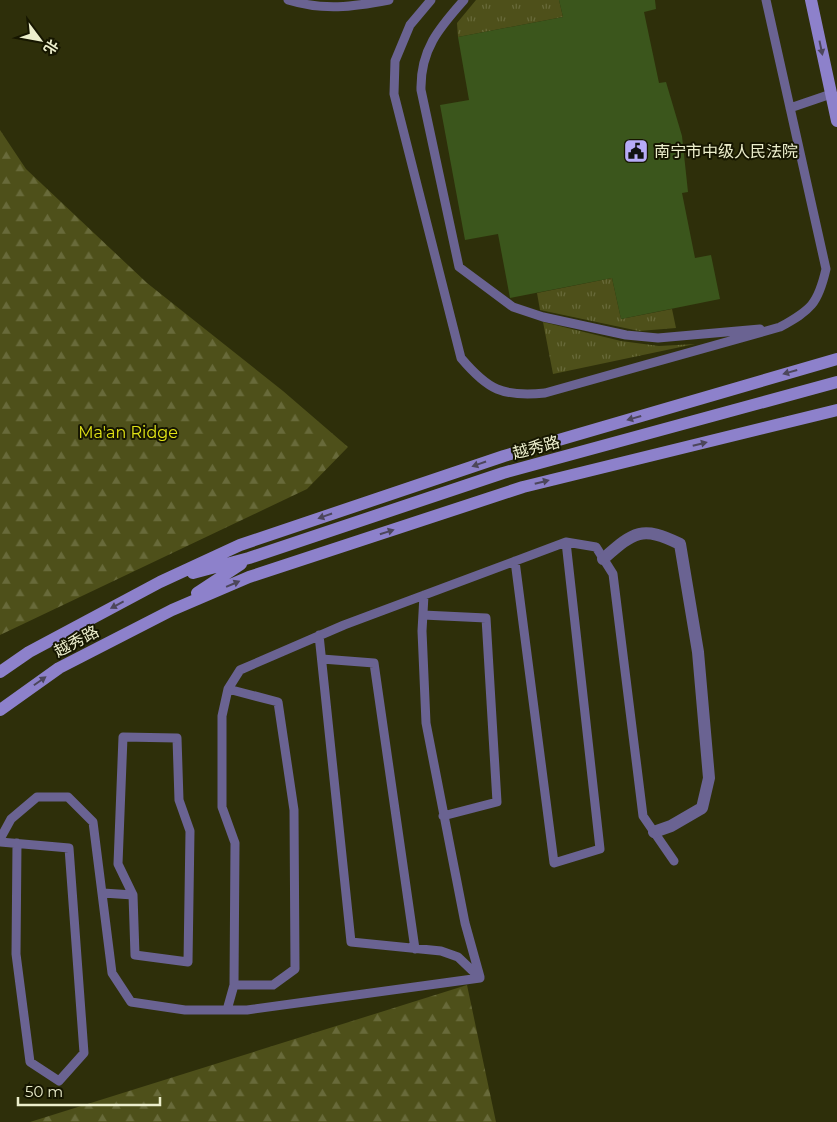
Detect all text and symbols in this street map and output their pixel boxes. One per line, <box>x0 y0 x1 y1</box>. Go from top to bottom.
north arrow <box>15 15 65 65</box>
text: 北 <box>40 36 62 58</box>
one-way arrow <box>817 40 825 55</box>
public building icon: 南宁市中级人民法院 <box>623 138 649 164</box>
place label: 南宁市中级人民法院 <box>654 142 798 161</box>
one-way arrow <box>783 369 798 377</box>
one-way arrow <box>627 414 642 422</box>
park label: Ma'an Ridge <box>78 423 178 442</box>
street label: 越秀路 <box>510 432 562 463</box>
one-way arrow <box>692 439 707 447</box>
one-way arrow <box>471 461 486 468</box>
one-way arrow <box>534 478 549 486</box>
one-way arrow <box>317 513 332 520</box>
one-way arrow <box>380 527 395 535</box>
one-way arrow <box>226 580 241 588</box>
one-way arrow <box>110 601 124 609</box>
street label: 越秀路 <box>51 622 102 661</box>
one-way arrow <box>33 676 46 687</box>
scale bar <box>18 1074 160 1106</box>
text: 50 m <box>25 1082 63 1101</box>

